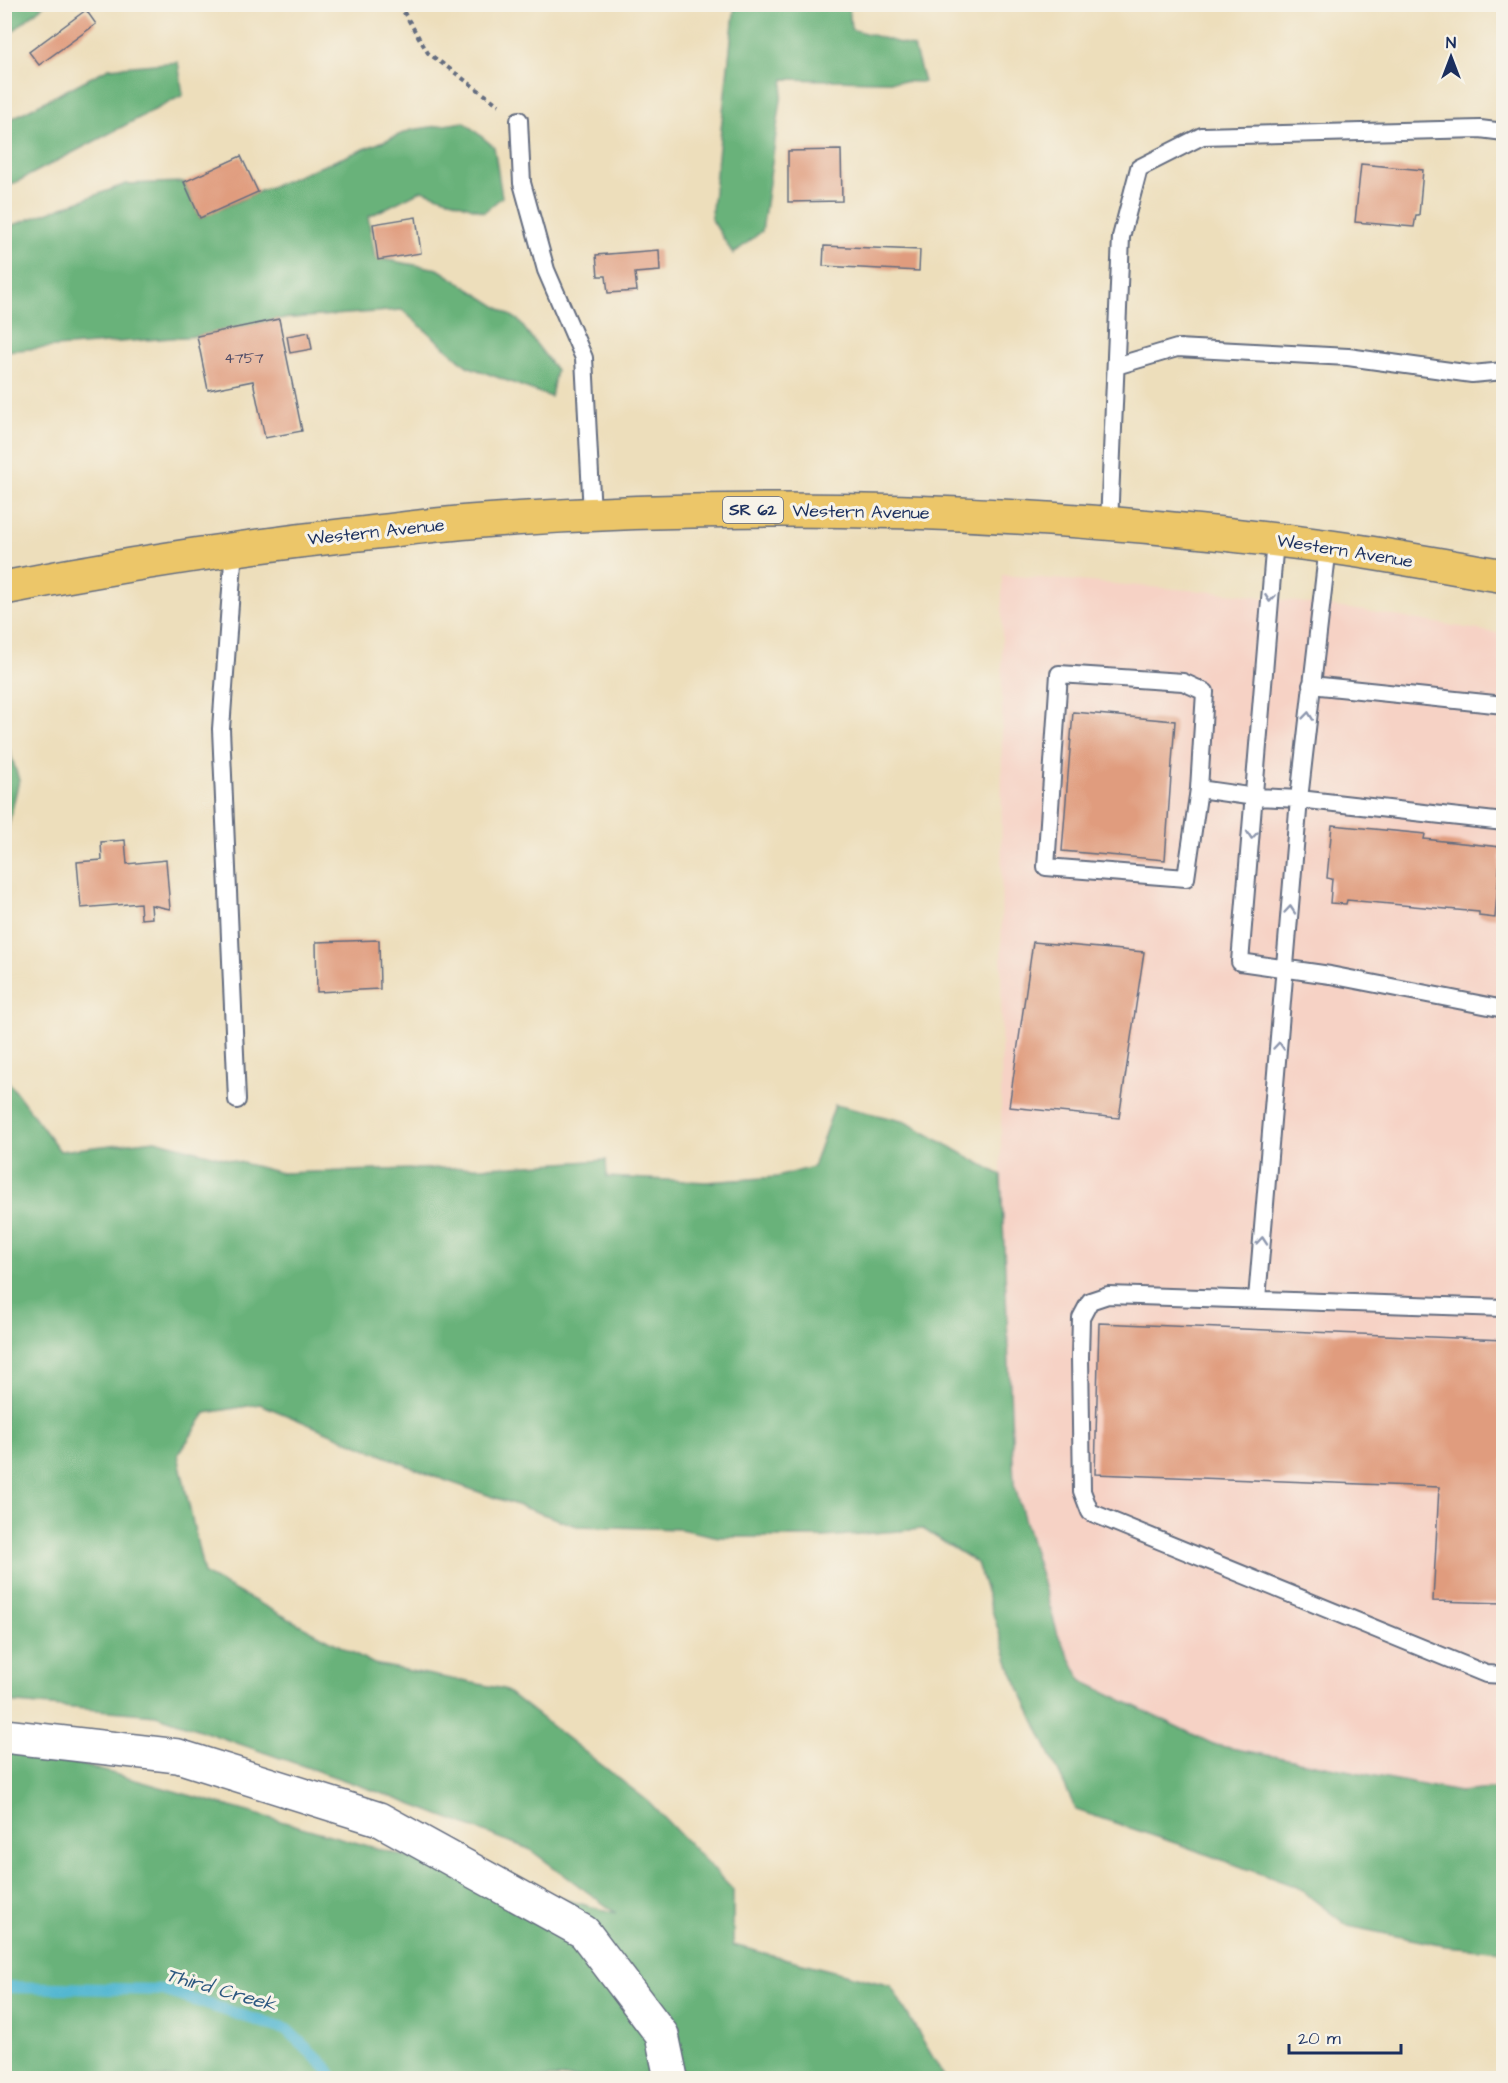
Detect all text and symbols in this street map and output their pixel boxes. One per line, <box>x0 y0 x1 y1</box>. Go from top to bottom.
north arrow <box>1421 27 1481 87</box>
text: N <box>1446 32 1456 54</box>
house number: 4757 <box>224 348 264 369</box>
road number: SR 62 <box>723 497 783 523</box>
street label: Western Avenue <box>792 498 930 526</box>
street label: Western Avenue <box>306 512 446 552</box>
street label: Western Avenue <box>1275 528 1415 574</box>
one-way arrow <box>1264 594 1277 603</box>
one-way arrow <box>1301 711 1314 721</box>
one-way arrow <box>1246 830 1259 839</box>
one-way arrow <box>1284 906 1297 915</box>
one-way arrow <box>1272 1042 1285 1051</box>
one-way arrow <box>1255 1236 1268 1245</box>
water label: Third Creek <box>162 1961 280 2019</box>
scale bar <box>1289 2017 1402 2055</box>
text: 20 m <box>1298 2026 1341 2051</box>

